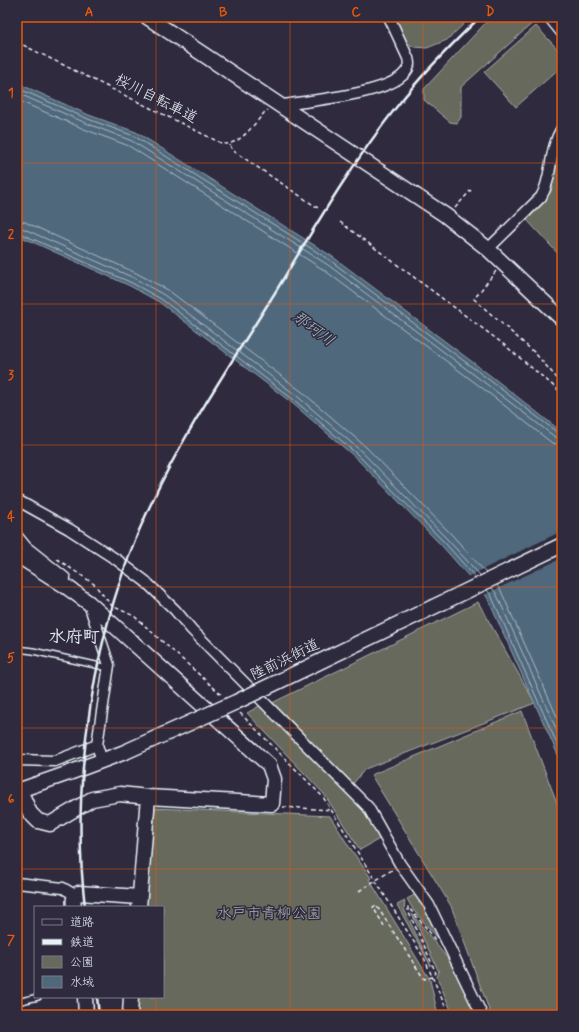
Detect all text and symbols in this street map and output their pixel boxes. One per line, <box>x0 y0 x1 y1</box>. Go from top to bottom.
text: A <box>85 4 93 21</box>
text: B <box>219 4 228 21</box>
text: C <box>351 4 361 21</box>
text: D <box>486 4 495 21</box>
street label: 桜川自転車道 <box>111 70 201 128</box>
text: 1 <box>8 85 14 102</box>
text: 2 <box>8 226 15 243</box>
water label: 那珂川 <box>287 306 339 352</box>
text: 3 <box>8 367 14 384</box>
text: 4 <box>7 509 15 526</box>
district label: 水府町 <box>49 626 100 648</box>
street label: 陸前浜街道 <box>247 635 323 685</box>
text: 5 <box>7 650 15 667</box>
text: 6 <box>8 791 15 808</box>
park label: 水戸市青柳公園 <box>216 904 322 924</box>
legend <box>34 906 164 998</box>
text: 道路 <box>70 915 94 931</box>
text: 7 <box>7 932 15 949</box>
text: 鉄道 <box>70 935 94 951</box>
text: 公園 <box>70 955 94 971</box>
text: 水域 <box>70 975 94 991</box>

